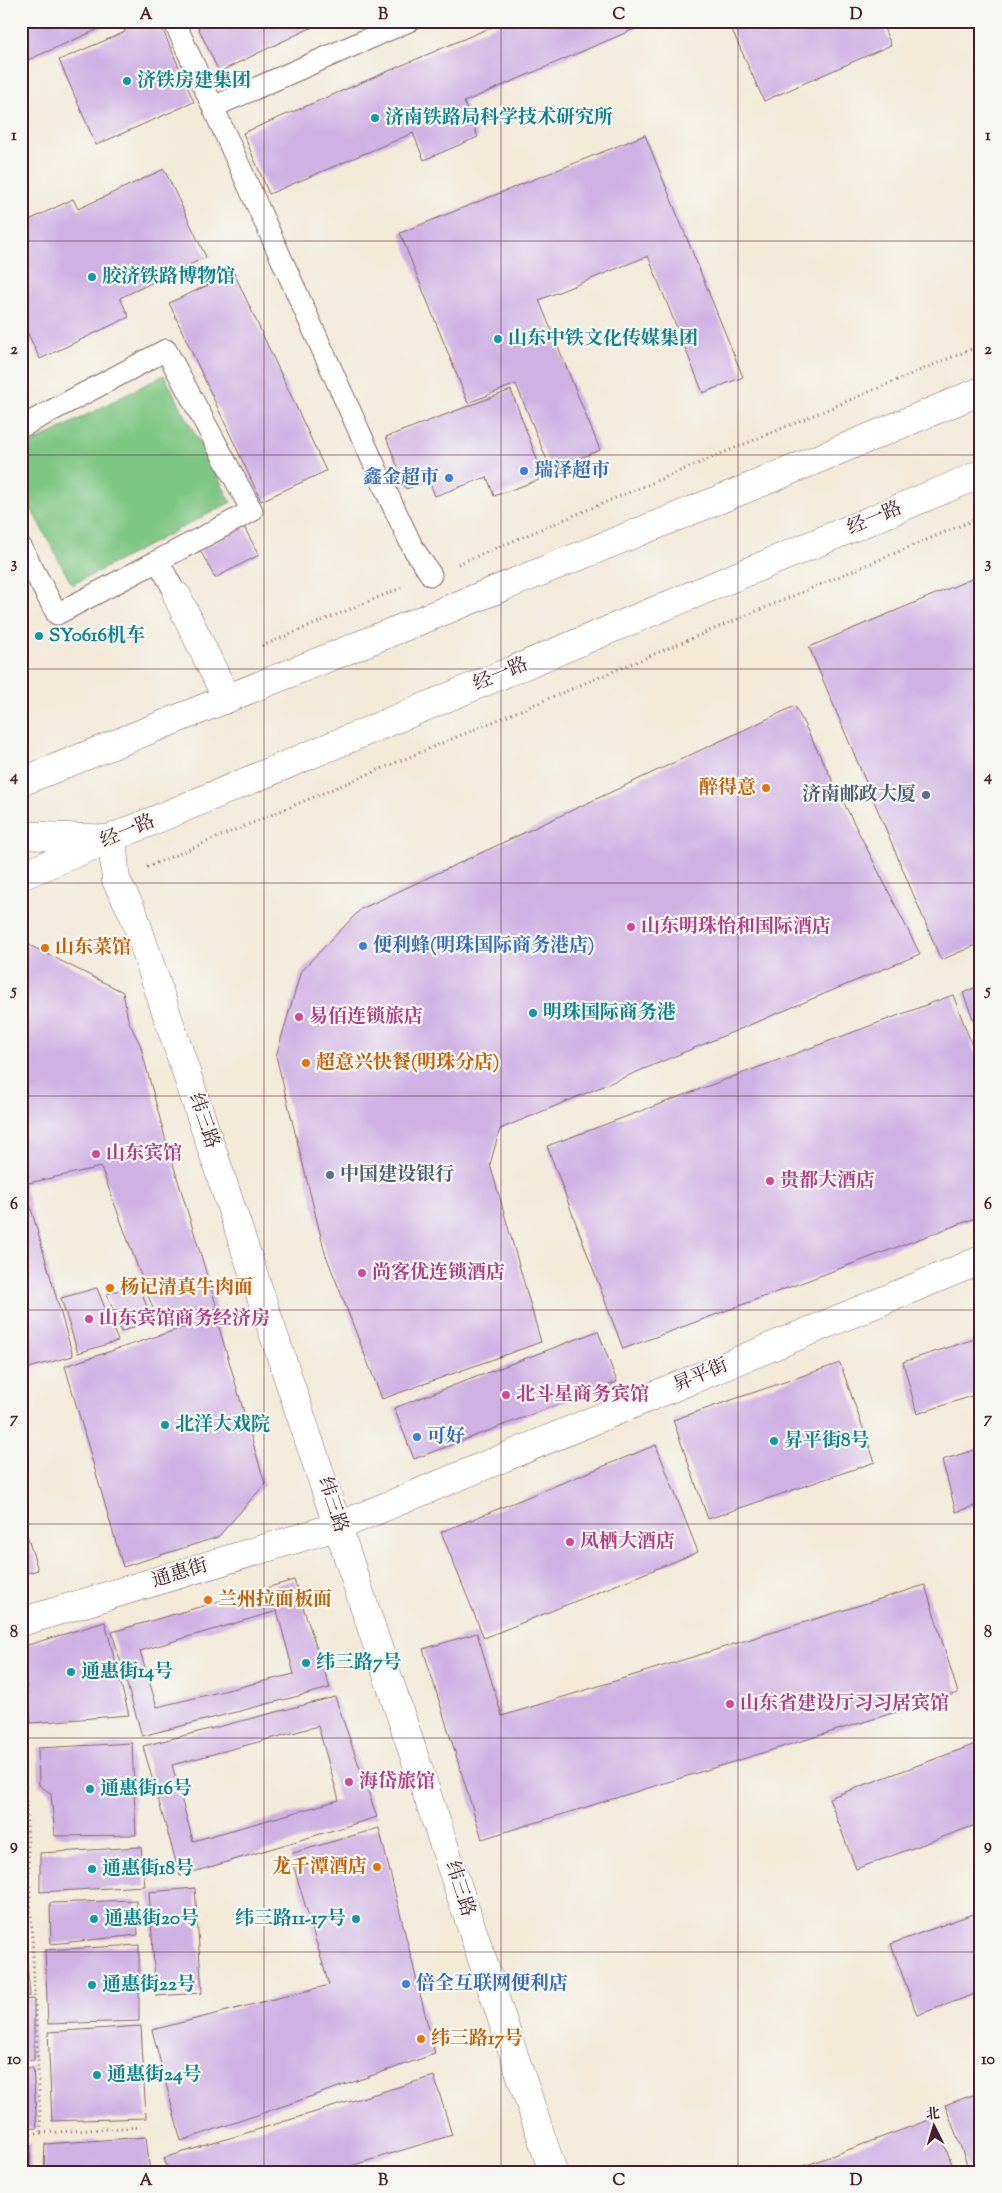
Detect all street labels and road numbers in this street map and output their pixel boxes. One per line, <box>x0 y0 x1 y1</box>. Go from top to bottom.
street label: 经一路 <box>843 495 907 543</box>
street label: 经一路 <box>469 651 533 699</box>
street label: 经一路 <box>96 808 160 856</box>
street label: 纬三路 <box>181 1090 225 1152</box>
street label: 昇平街 <box>669 1352 733 1400</box>
street label: 纬三路 <box>310 1474 354 1536</box>
street label: 通惠街 <box>149 1553 211 1595</box>
street label: 纬三路 <box>437 1858 481 1920</box>

